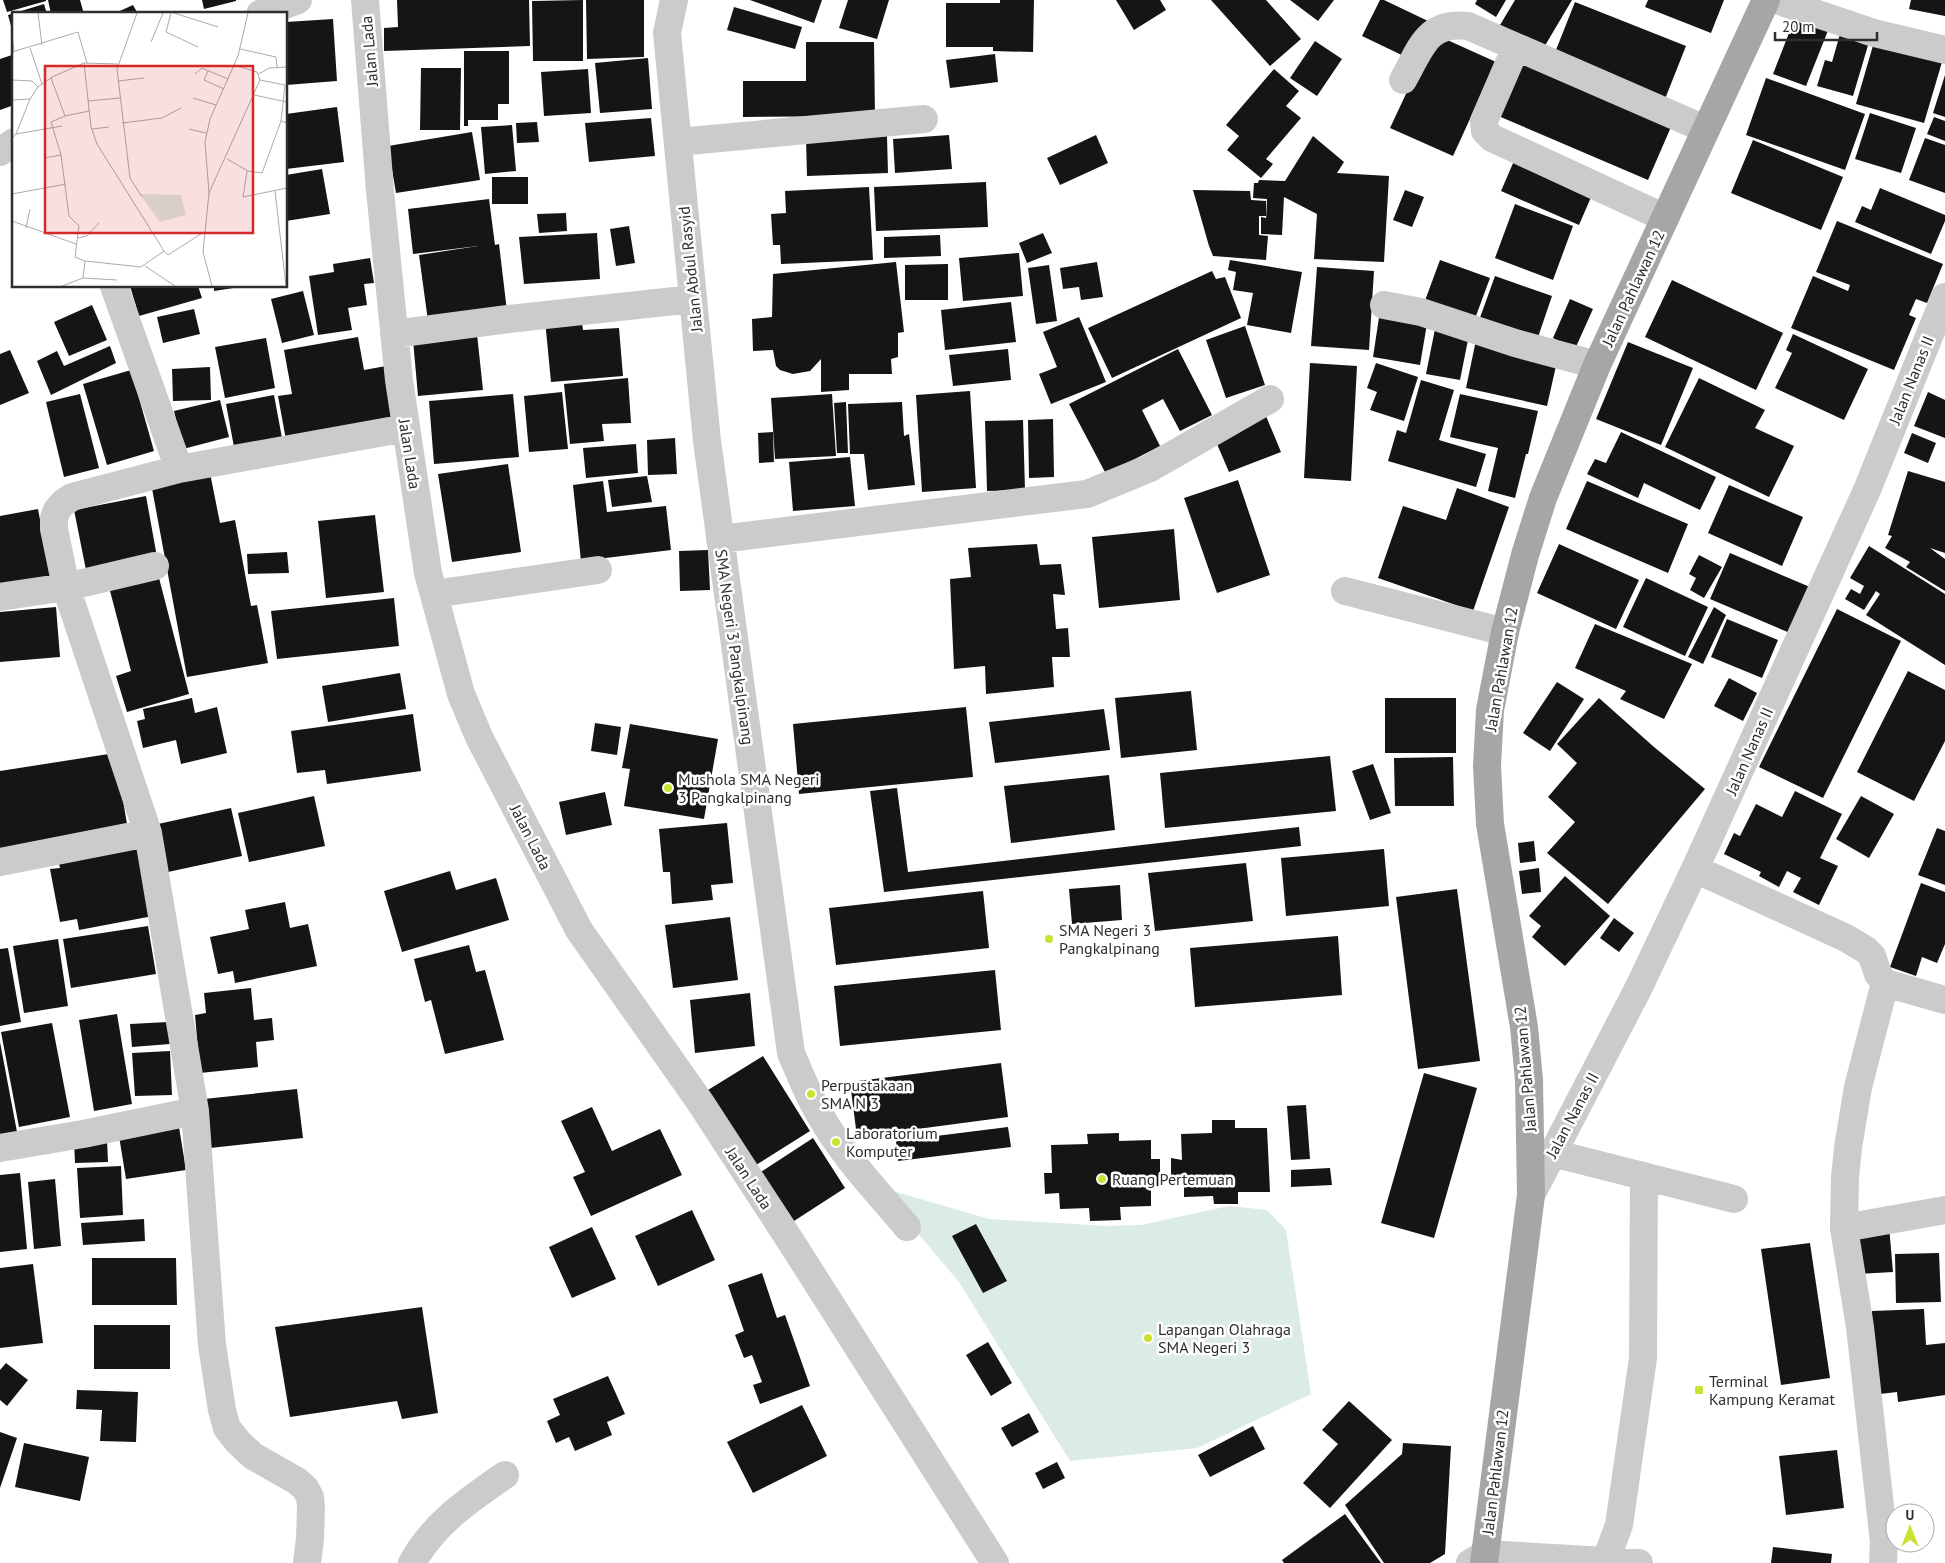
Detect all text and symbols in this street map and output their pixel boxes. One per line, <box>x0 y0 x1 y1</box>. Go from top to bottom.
scale bar <box>1775 10 1878 42</box>
inset map <box>12 12 288 288</box>
street label: Jalan Lada <box>356 15 382 88</box>
text: 20 m <box>1782 17 1815 36</box>
street label: Jalan Abdul Rasyid <box>673 205 707 334</box>
street label: Jalan Pahlawan 12 <box>1597 227 1669 350</box>
street label: Jalan Nanas II <box>1884 333 1938 428</box>
street label: Jalan Lada <box>394 417 425 490</box>
street label: SMA Negeri 3 Pangkalpinang <box>711 548 759 746</box>
street label: Jalan Pahlawan 12 <box>1480 605 1522 734</box>
street label: Jalan Nanas II <box>1720 704 1777 799</box>
place label: Mushola SMA Negeri 3 Pangkalpinang <box>678 769 820 807</box>
marker: Mushola SMA Negeri 3 Pangkalpinang <box>662 782 674 794</box>
street label: Jalan Lada <box>506 800 556 873</box>
place label: SMA Negeri 3 Pangkalpinang <box>1059 920 1160 958</box>
marker: SMA Negeri 3 Pangkalpinang <box>1043 933 1055 945</box>
street label: Jalan Pahlawan 12 <box>1510 1005 1541 1134</box>
street label: Jalan Nanas II <box>1541 1069 1603 1162</box>
place label: Perpustakaan SMA N 3 <box>821 1075 913 1113</box>
marker: Perpustakaan SMA N 3 <box>805 1088 817 1100</box>
place label: Laboratorium Komputer <box>846 1123 938 1161</box>
marker: Laboratorium Komputer <box>830 1136 842 1148</box>
street label: Jalan Lada <box>721 1142 777 1213</box>
place label: Ruang Pertemuan <box>1112 1169 1234 1189</box>
marker: Ruang Pertemuan <box>1096 1173 1108 1185</box>
place label: Lapangan Olahraga SMA Negeri 3 <box>1158 1319 1291 1357</box>
marker: Lapangan Olahraga SMA Negeri 3 <box>1142 1332 1154 1344</box>
place label: Terminal Kampung Keramat <box>1709 1371 1836 1409</box>
marker: Terminal Kampung Keramat <box>1693 1384 1705 1396</box>
street label: Jalan Pahlawan 12 <box>1477 1408 1513 1537</box>
north arrow <box>1885 1503 1935 1553</box>
text: U <box>1906 1506 1914 1524</box>

